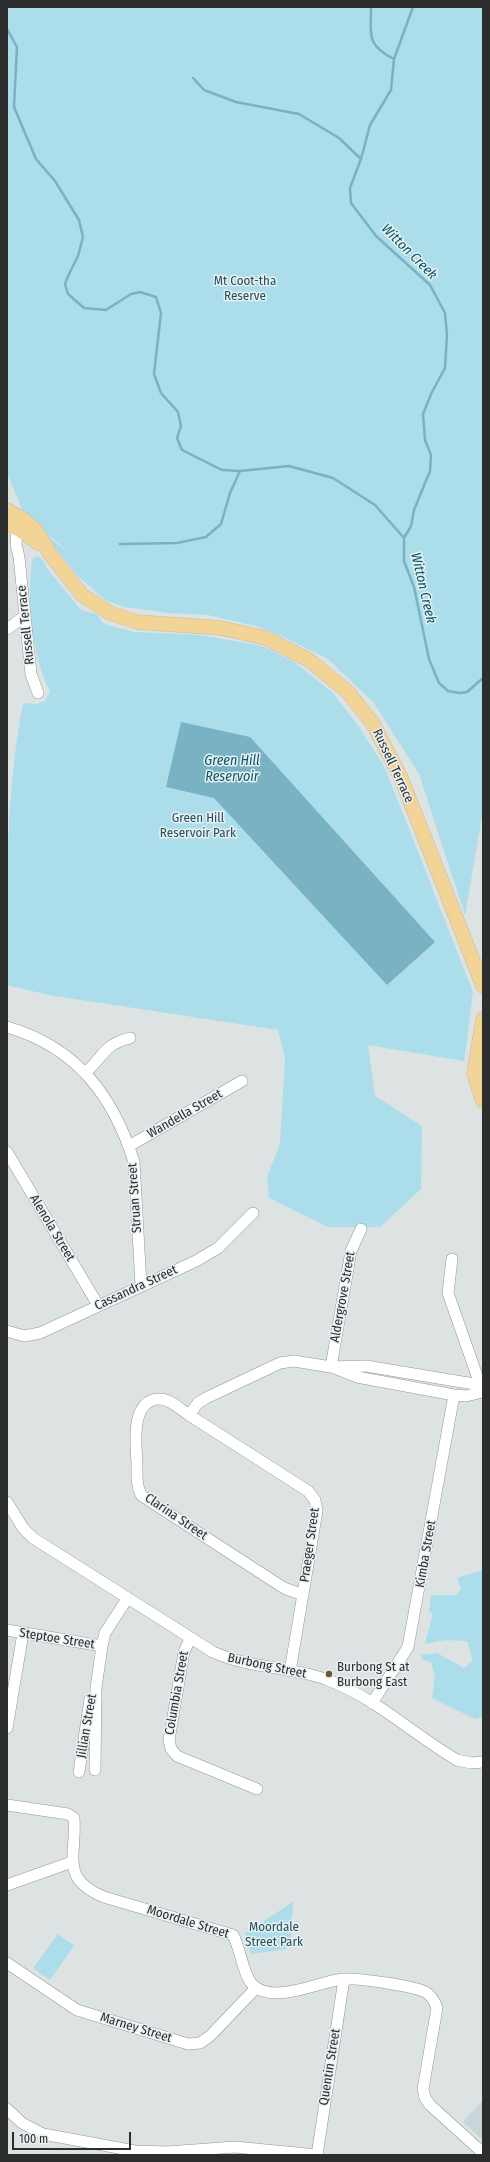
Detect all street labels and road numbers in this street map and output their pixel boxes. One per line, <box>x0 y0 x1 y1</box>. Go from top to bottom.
street label: Russell Terrace <box>14 585 38 665</box>
street label: Russell Terrace <box>369 727 417 805</box>
street label: Wandella Street <box>145 1086 225 1142</box>
street label: Struan Street <box>125 1162 145 1234</box>
street label: Alenola Street <box>26 1192 78 1264</box>
street label: Aldergrove Street <box>327 1250 359 1344</box>
street label: Cassandra Street <box>92 1262 180 1314</box>
street label: Clarina Street <box>142 1490 210 1544</box>
street label: Praeger Street <box>297 1507 323 1583</box>
street label: Kimba Street <box>412 1519 440 1589</box>
street label: Steptoe Street <box>18 1625 96 1653</box>
street label: Columbia Street <box>162 1650 192 1736</box>
street label: Burbong Street <box>226 1650 308 1682</box>
street label: Jillian Street <box>74 1693 100 1759</box>
street label: Moordale Street <box>145 1902 231 1942</box>
street label: Marney Street <box>98 2010 174 2046</box>
street label: Quentin Street <box>316 2027 344 2107</box>

